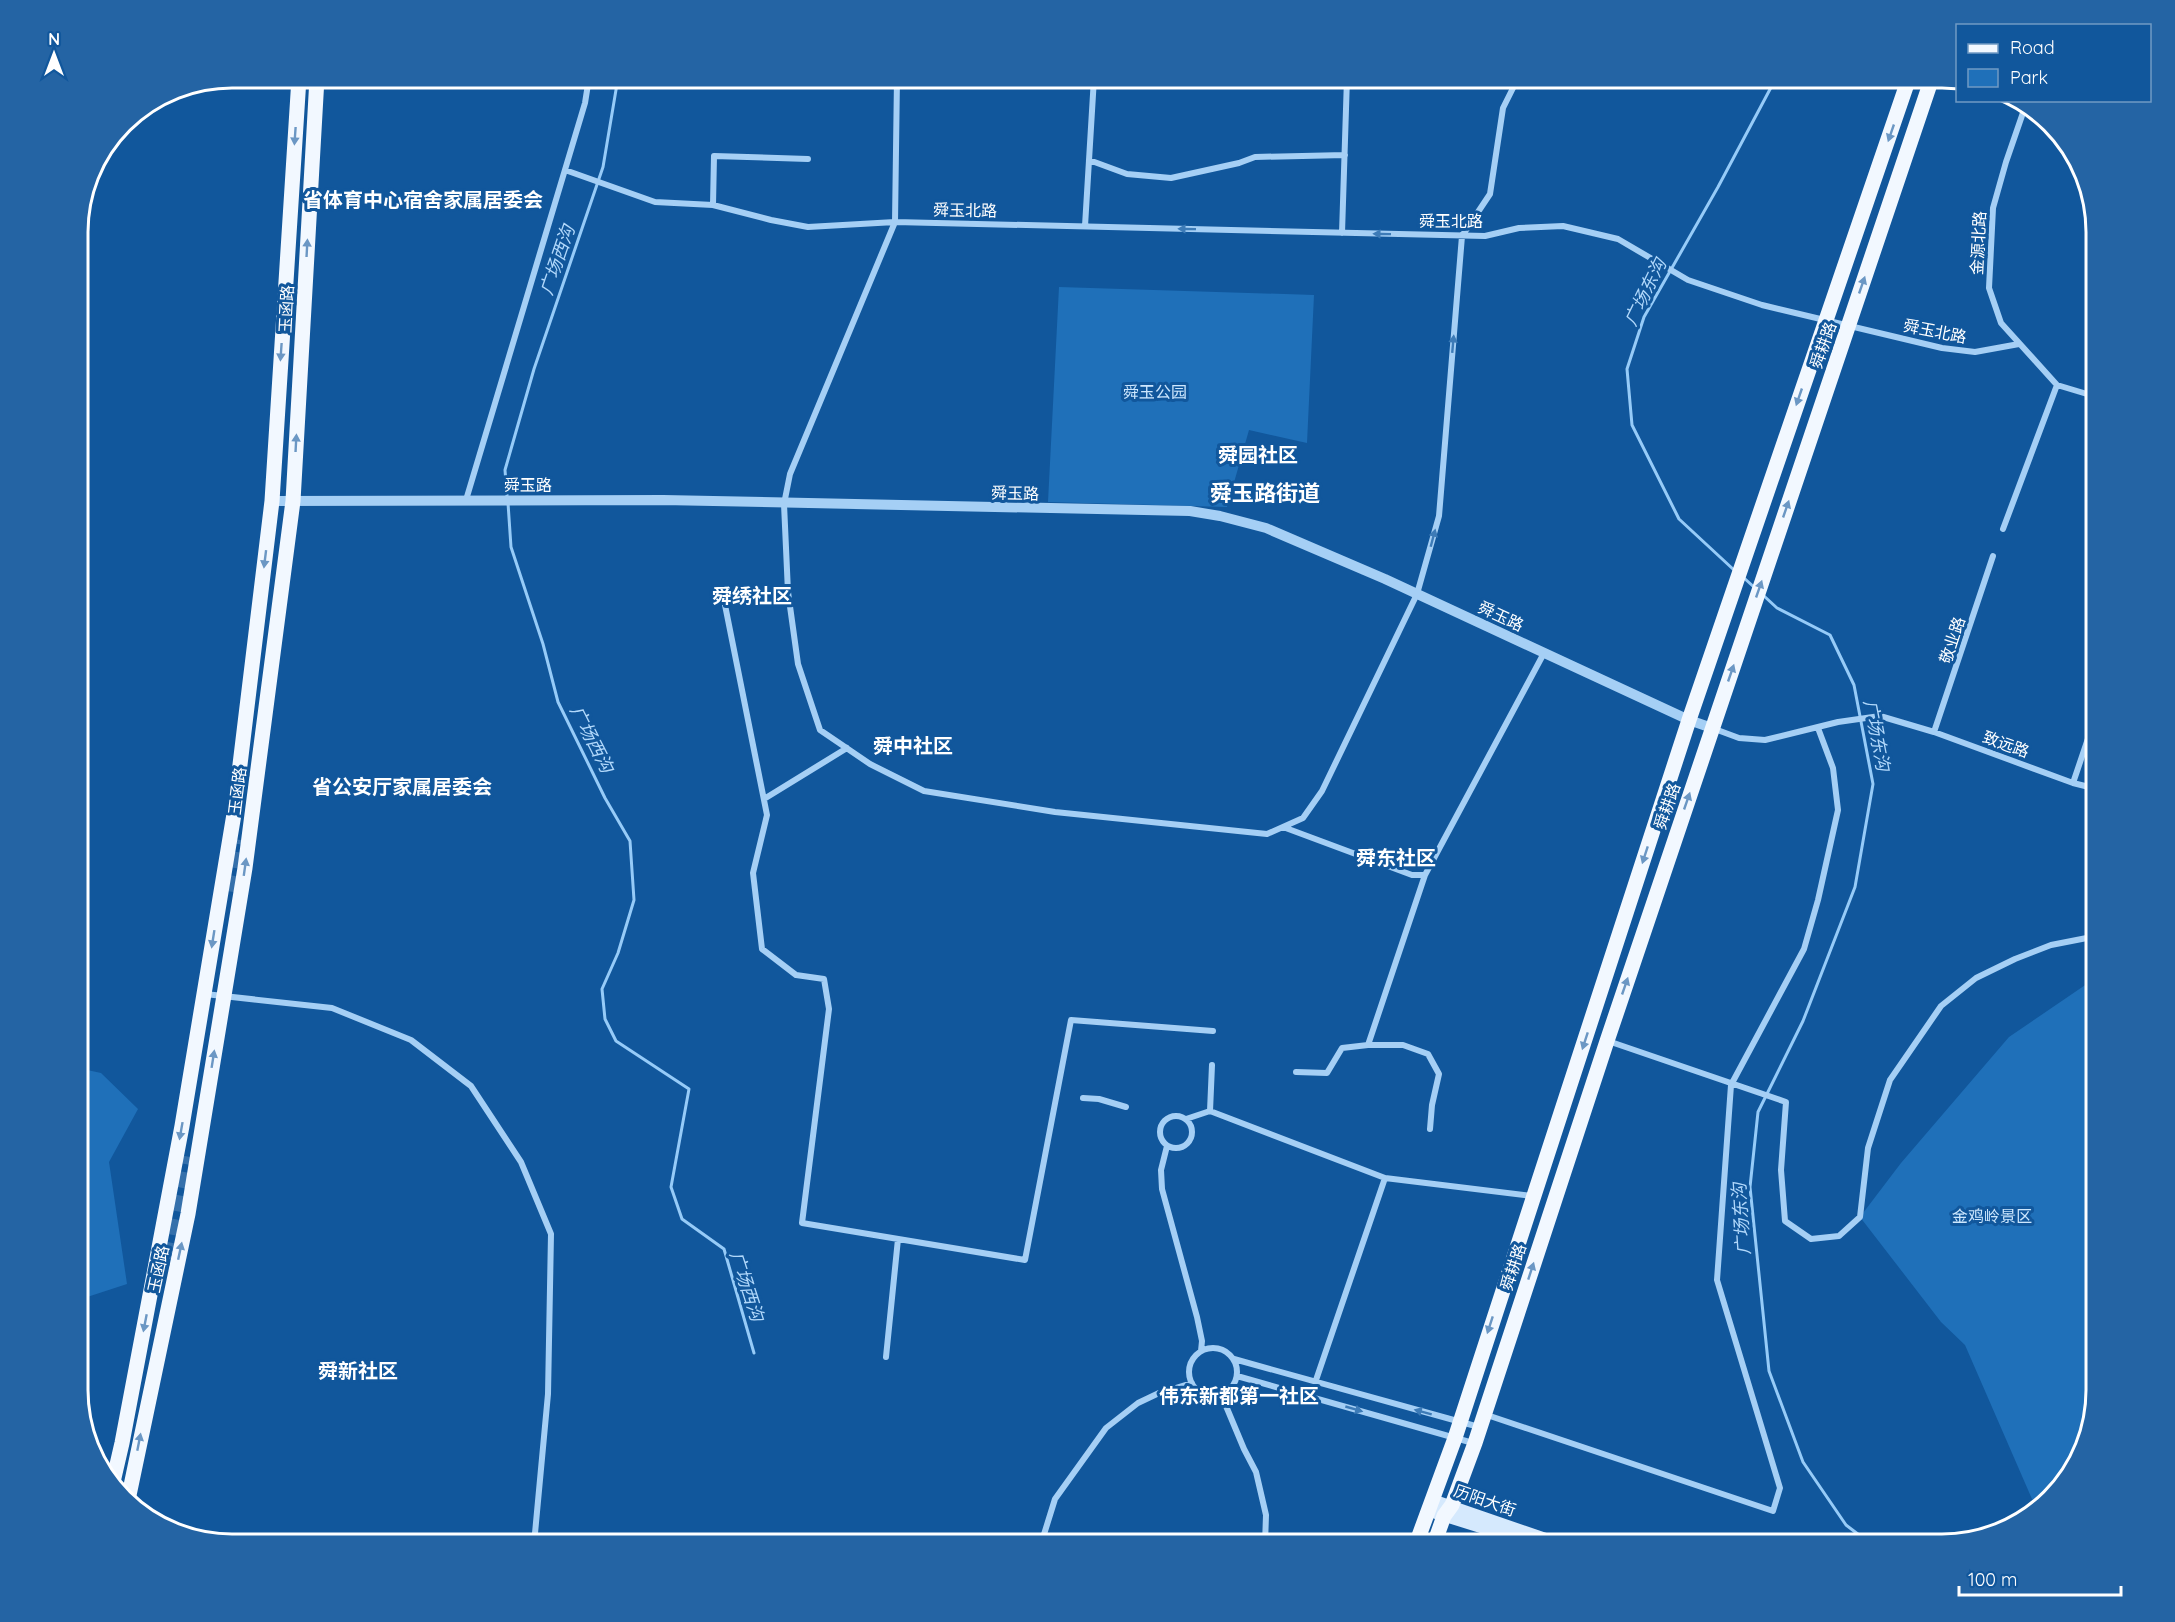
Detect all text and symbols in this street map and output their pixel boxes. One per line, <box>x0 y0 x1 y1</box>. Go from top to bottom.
north arrow <box>24 24 84 84</box>
legend <box>1956 24 2151 102</box>
text: N <box>48 29 60 49</box>
text: Road <box>2010 36 2055 59</box>
text: Park <box>2010 66 2048 89</box>
one-way arrow <box>1885 125 1895 143</box>
one-way arrow <box>291 127 300 146</box>
district label: 省体育中心宿舍家属居委会 <box>303 187 543 212</box>
street label: 舜玉北路 <box>933 199 997 221</box>
street label: 舜玉北路 <box>1419 211 1483 231</box>
street label: 金源北路 <box>1966 211 1990 275</box>
water label: 广场西沟 <box>534 220 580 298</box>
one-way arrow <box>1178 224 1197 234</box>
one-way arrow <box>1373 229 1392 239</box>
one-way arrow <box>303 239 312 258</box>
water label: 广场东沟 <box>1619 253 1672 329</box>
one-way arrow <box>1858 276 1867 294</box>
street label: 玉函路 <box>275 285 297 333</box>
street label: 舜玉北路 <box>1902 315 1968 347</box>
street label: 舜耕路 <box>1806 319 1840 371</box>
one-way arrow <box>1448 335 1458 354</box>
one-way arrow <box>277 342 286 361</box>
park label: 舜玉公园 <box>1123 382 1187 402</box>
one-way arrow <box>1794 388 1804 406</box>
one-way arrow <box>291 433 301 452</box>
district label: 舜园社区 <box>1218 442 1298 467</box>
street label: 舜玉路 <box>504 475 552 495</box>
district label: 舜玉路街道 <box>1210 479 1320 507</box>
street label: 舜玉路 <box>991 483 1039 503</box>
one-way arrow <box>1782 500 1791 518</box>
one-way arrow <box>1429 529 1438 547</box>
one-way arrow <box>260 549 269 568</box>
one-way arrow <box>1755 580 1764 598</box>
district label: 舜绣社区 <box>712 583 792 608</box>
street label: 舜玉路 <box>1475 597 1527 635</box>
street label: 敬业路 <box>1935 614 1969 666</box>
one-way arrow <box>1726 664 1736 682</box>
water label: 广场东沟 <box>1859 697 1896 774</box>
water label: 广场西沟 <box>565 702 619 778</box>
street label: 致远路 <box>1980 726 2032 762</box>
district label: 舜中社区 <box>873 733 953 758</box>
street label: 玉函路 <box>224 766 250 816</box>
district label: 省公安厅家属居委会 <box>312 774 492 799</box>
street label: 舜耕路 <box>1650 780 1684 832</box>
one-way arrow <box>1683 792 1693 810</box>
district label: 舜东社区 <box>1356 845 1436 870</box>
one-way arrow <box>1640 846 1649 864</box>
one-way arrow <box>241 857 250 876</box>
one-way arrow <box>208 930 217 949</box>
one-way arrow <box>1621 977 1630 995</box>
one-way arrow <box>1580 1032 1589 1050</box>
one-way arrow <box>209 1050 218 1069</box>
one-way arrow <box>176 1122 185 1141</box>
water label: 广场东沟 <box>1727 1180 1755 1256</box>
park label: 金鸡岭景区 <box>1952 1206 2032 1226</box>
street label: 舜耕路 <box>1496 1241 1530 1293</box>
one-way arrow <box>176 1242 185 1261</box>
street label: 玉函路 <box>143 1243 173 1295</box>
water label: 广场西沟 <box>725 1248 770 1326</box>
one-way arrow <box>1527 1262 1536 1280</box>
one-way arrow <box>140 1314 149 1333</box>
one-way arrow <box>1485 1316 1494 1334</box>
district label: 舜新社区 <box>318 1358 398 1383</box>
district label: 伟东新都第一社区 <box>1159 1383 1319 1408</box>
one-way arrow <box>1345 1405 1363 1414</box>
one-way arrow <box>1414 1407 1432 1416</box>
one-way arrow <box>135 1432 144 1451</box>
street label: 历阳大街 <box>1451 1480 1519 1520</box>
scale bar <box>1959 1559 2121 1597</box>
text: 100 m <box>1968 1568 2017 1591</box>

